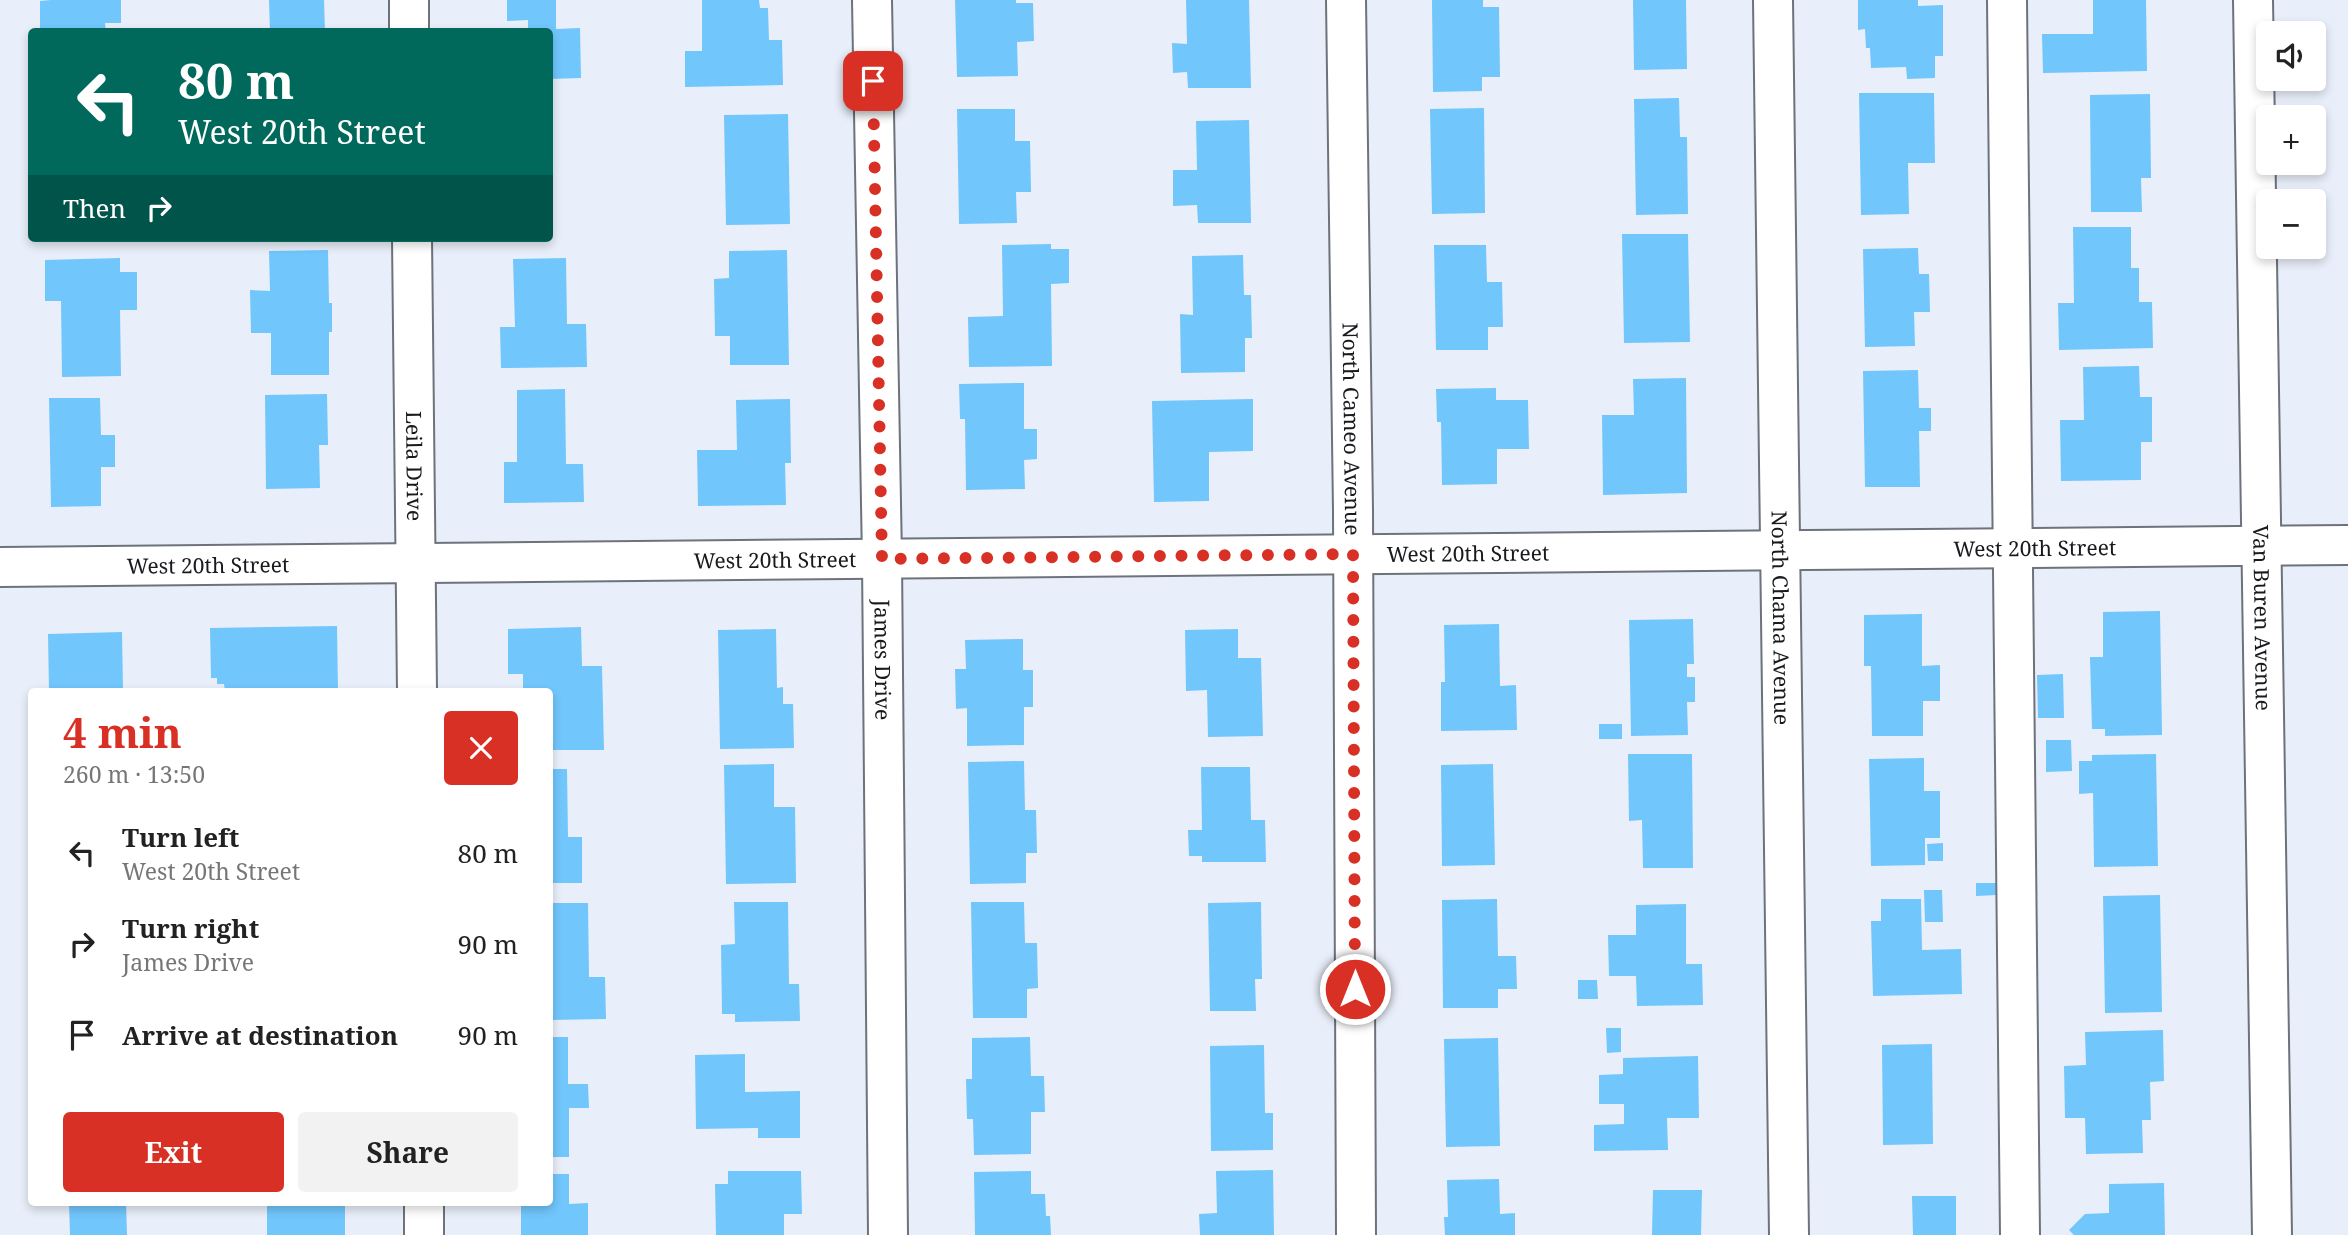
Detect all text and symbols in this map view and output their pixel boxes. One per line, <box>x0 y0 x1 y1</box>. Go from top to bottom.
map controls <box>2256 21 2326 259</box>
button: sound <box>2256 21 2326 91</box>
text: 80 m <box>178 47 294 113</box>
pin <box>843 51 903 111</box>
icon: left <box>63 56 154 147</box>
icon: arrive <box>854 62 892 100</box>
button: + <box>2256 105 2326 175</box>
text: West 20th Street <box>178 110 426 153</box>
icon: right <box>140 189 178 227</box>
button: − <box>2256 189 2326 259</box>
text: Then <box>63 190 126 226</box>
street label: North Cameo Avenue <box>1336 322 1367 535</box>
street label: Leila Drive <box>400 411 429 521</box>
street label: North Chama Avenue <box>1766 510 1796 725</box>
street label: Van Buren Avenue <box>2247 525 2278 711</box>
street label: West 20th Street <box>1953 533 2116 563</box>
street label: West 20th Street <box>1386 538 1549 568</box>
street label: West 20th Street <box>693 545 856 575</box>
street label: West 20th Street <box>127 550 289 580</box>
street label: James Drive <box>868 598 897 720</box>
text: 4 min <box>63 703 182 760</box>
button: close <box>444 711 518 785</box>
text: 260 m · 13:50 <box>63 758 205 790</box>
text: Turn left <box>122 819 239 855</box>
icon: left <box>63 834 101 872</box>
text: 80 m <box>458 835 518 871</box>
text: West 20th Street <box>122 855 300 887</box>
text: Turn right <box>122 910 259 946</box>
icon: right <box>63 925 101 963</box>
text: 90 m <box>458 926 518 962</box>
text: James Drive <box>122 946 254 978</box>
position arrow <box>1318 952 1392 1026</box>
icon: arrive <box>63 1016 101 1054</box>
text: Arrive at destination <box>122 1017 398 1053</box>
text: 90 m <box>458 1017 518 1053</box>
button: Exit <box>63 1112 284 1192</box>
button: Share <box>298 1112 518 1192</box>

